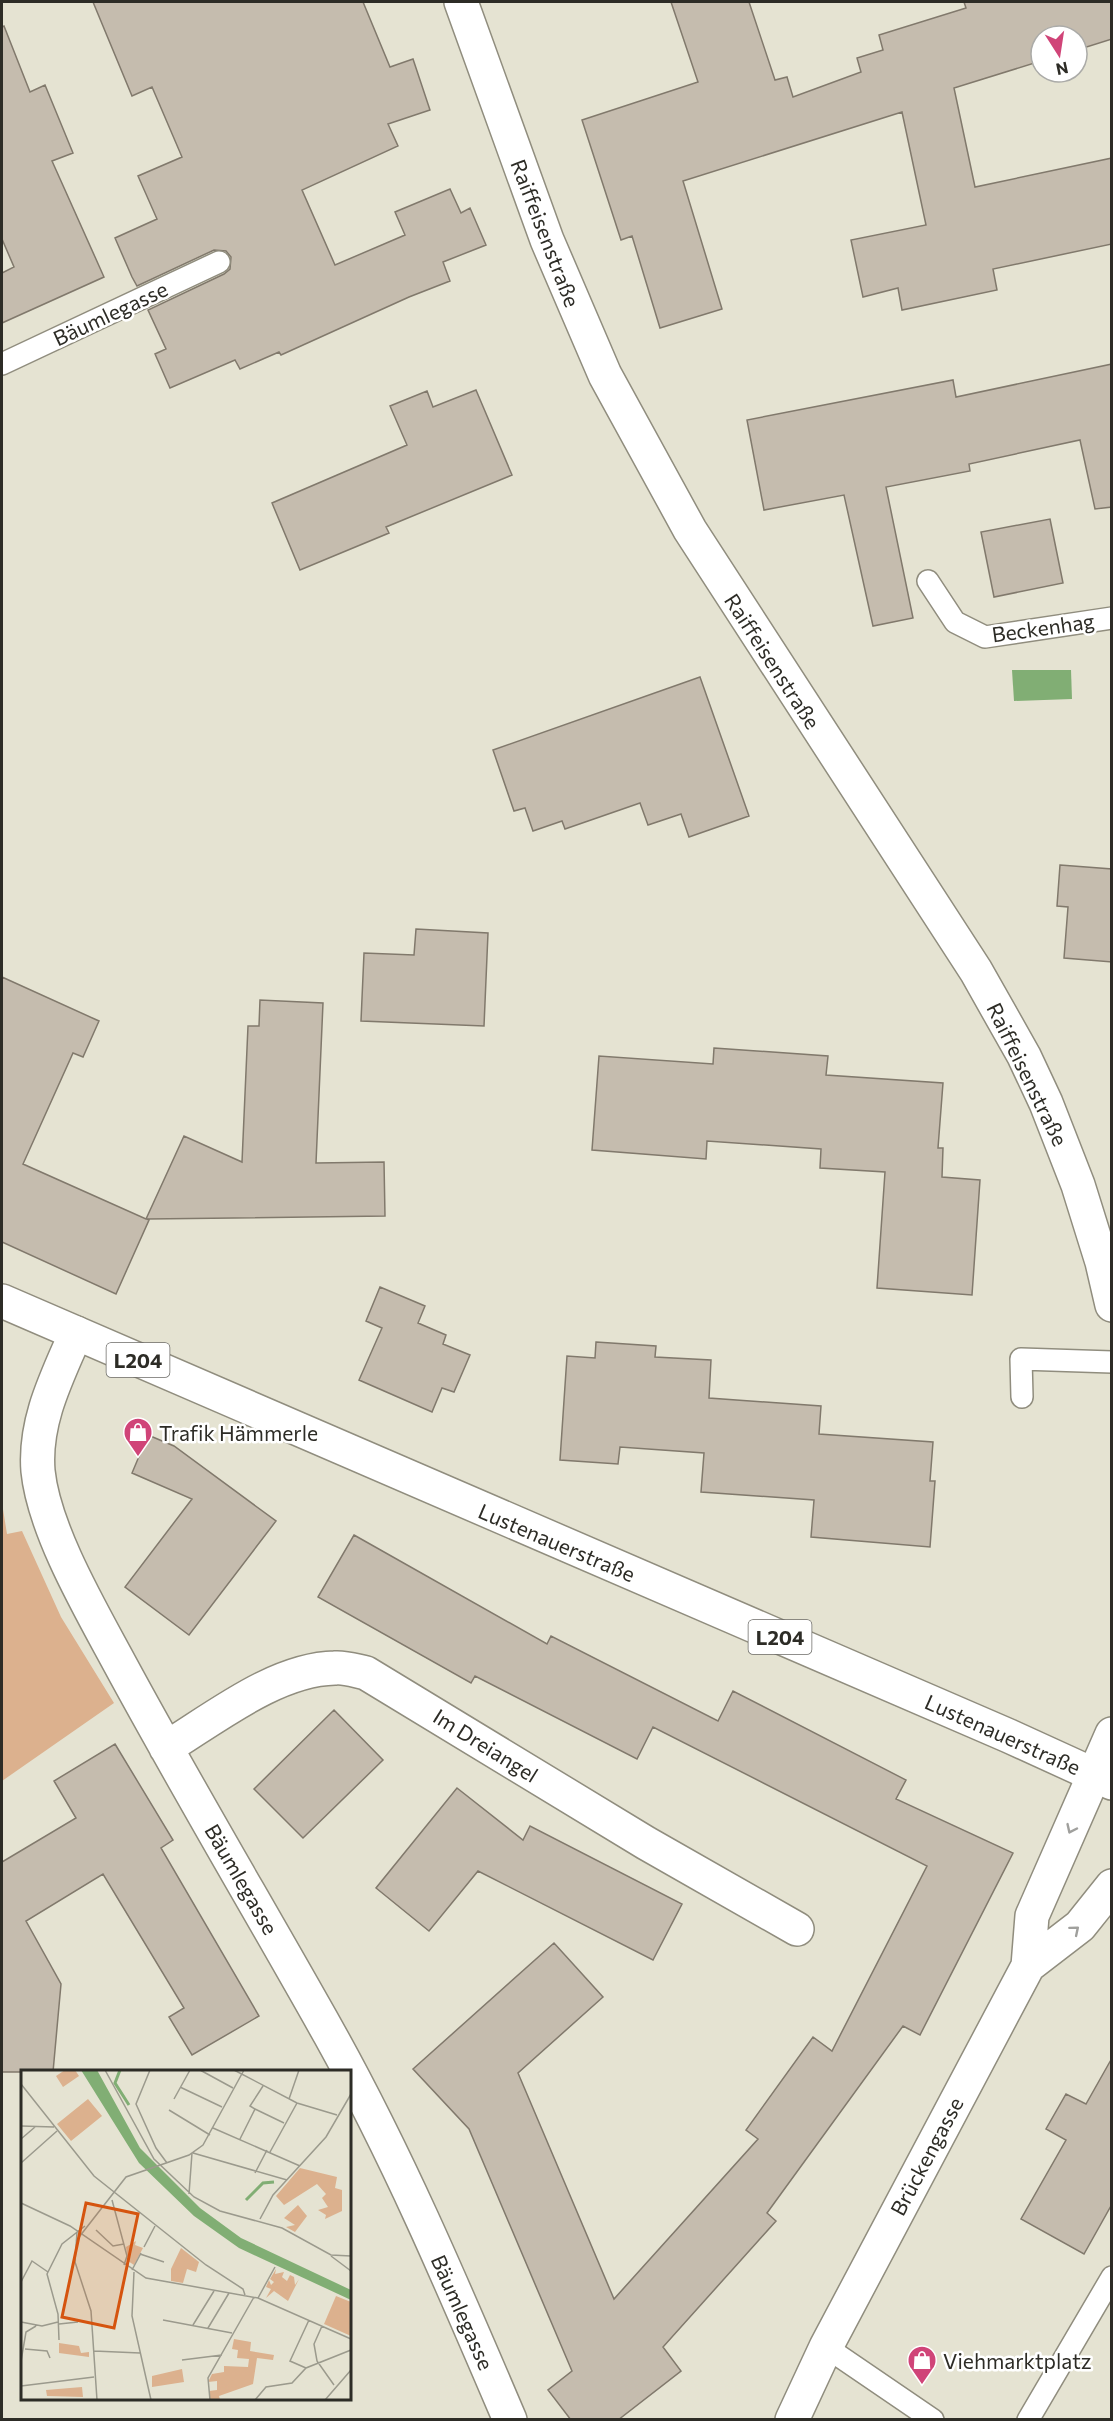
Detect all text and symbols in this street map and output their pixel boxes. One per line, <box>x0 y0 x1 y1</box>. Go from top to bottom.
north arrow <box>1029 24 1089 84</box>
text: N <box>1054 59 1070 80</box>
street label: Raiffeisenstraße <box>506 156 586 310</box>
street label: Bäumlegasse <box>49 276 171 350</box>
street label: Raiffeisenstraße <box>720 589 826 733</box>
street label: Beckenhag <box>990 607 1096 647</box>
street label: Raiffeisenstraße <box>983 998 1073 1150</box>
road number: L204 <box>106 1343 170 1377</box>
shop icon: Trafik Hämmerle <box>122 1416 154 1458</box>
place label: Trafik Hämmerle <box>159 1420 318 1445</box>
street label: Lustenauerstraße <box>475 1498 639 1586</box>
road number: L204 <box>748 1620 812 1654</box>
street label: Lustenauerstraße <box>921 1688 1085 1780</box>
street label: Im Dreiangel <box>429 1703 543 1787</box>
street label: Bäumlegasse <box>200 1819 284 1939</box>
one-way arrow <box>1067 1822 1079 1833</box>
one-way arrow <box>1068 1927 1079 1938</box>
inset map <box>21 2070 351 2400</box>
street label: Brückengasse <box>884 2093 968 2219</box>
street label: Bäumlegasse <box>427 2251 499 2373</box>
shop icon: Viehmarktplatz <box>906 2344 938 2386</box>
place label: Viehmarktplatz <box>943 2348 1091 2373</box>

